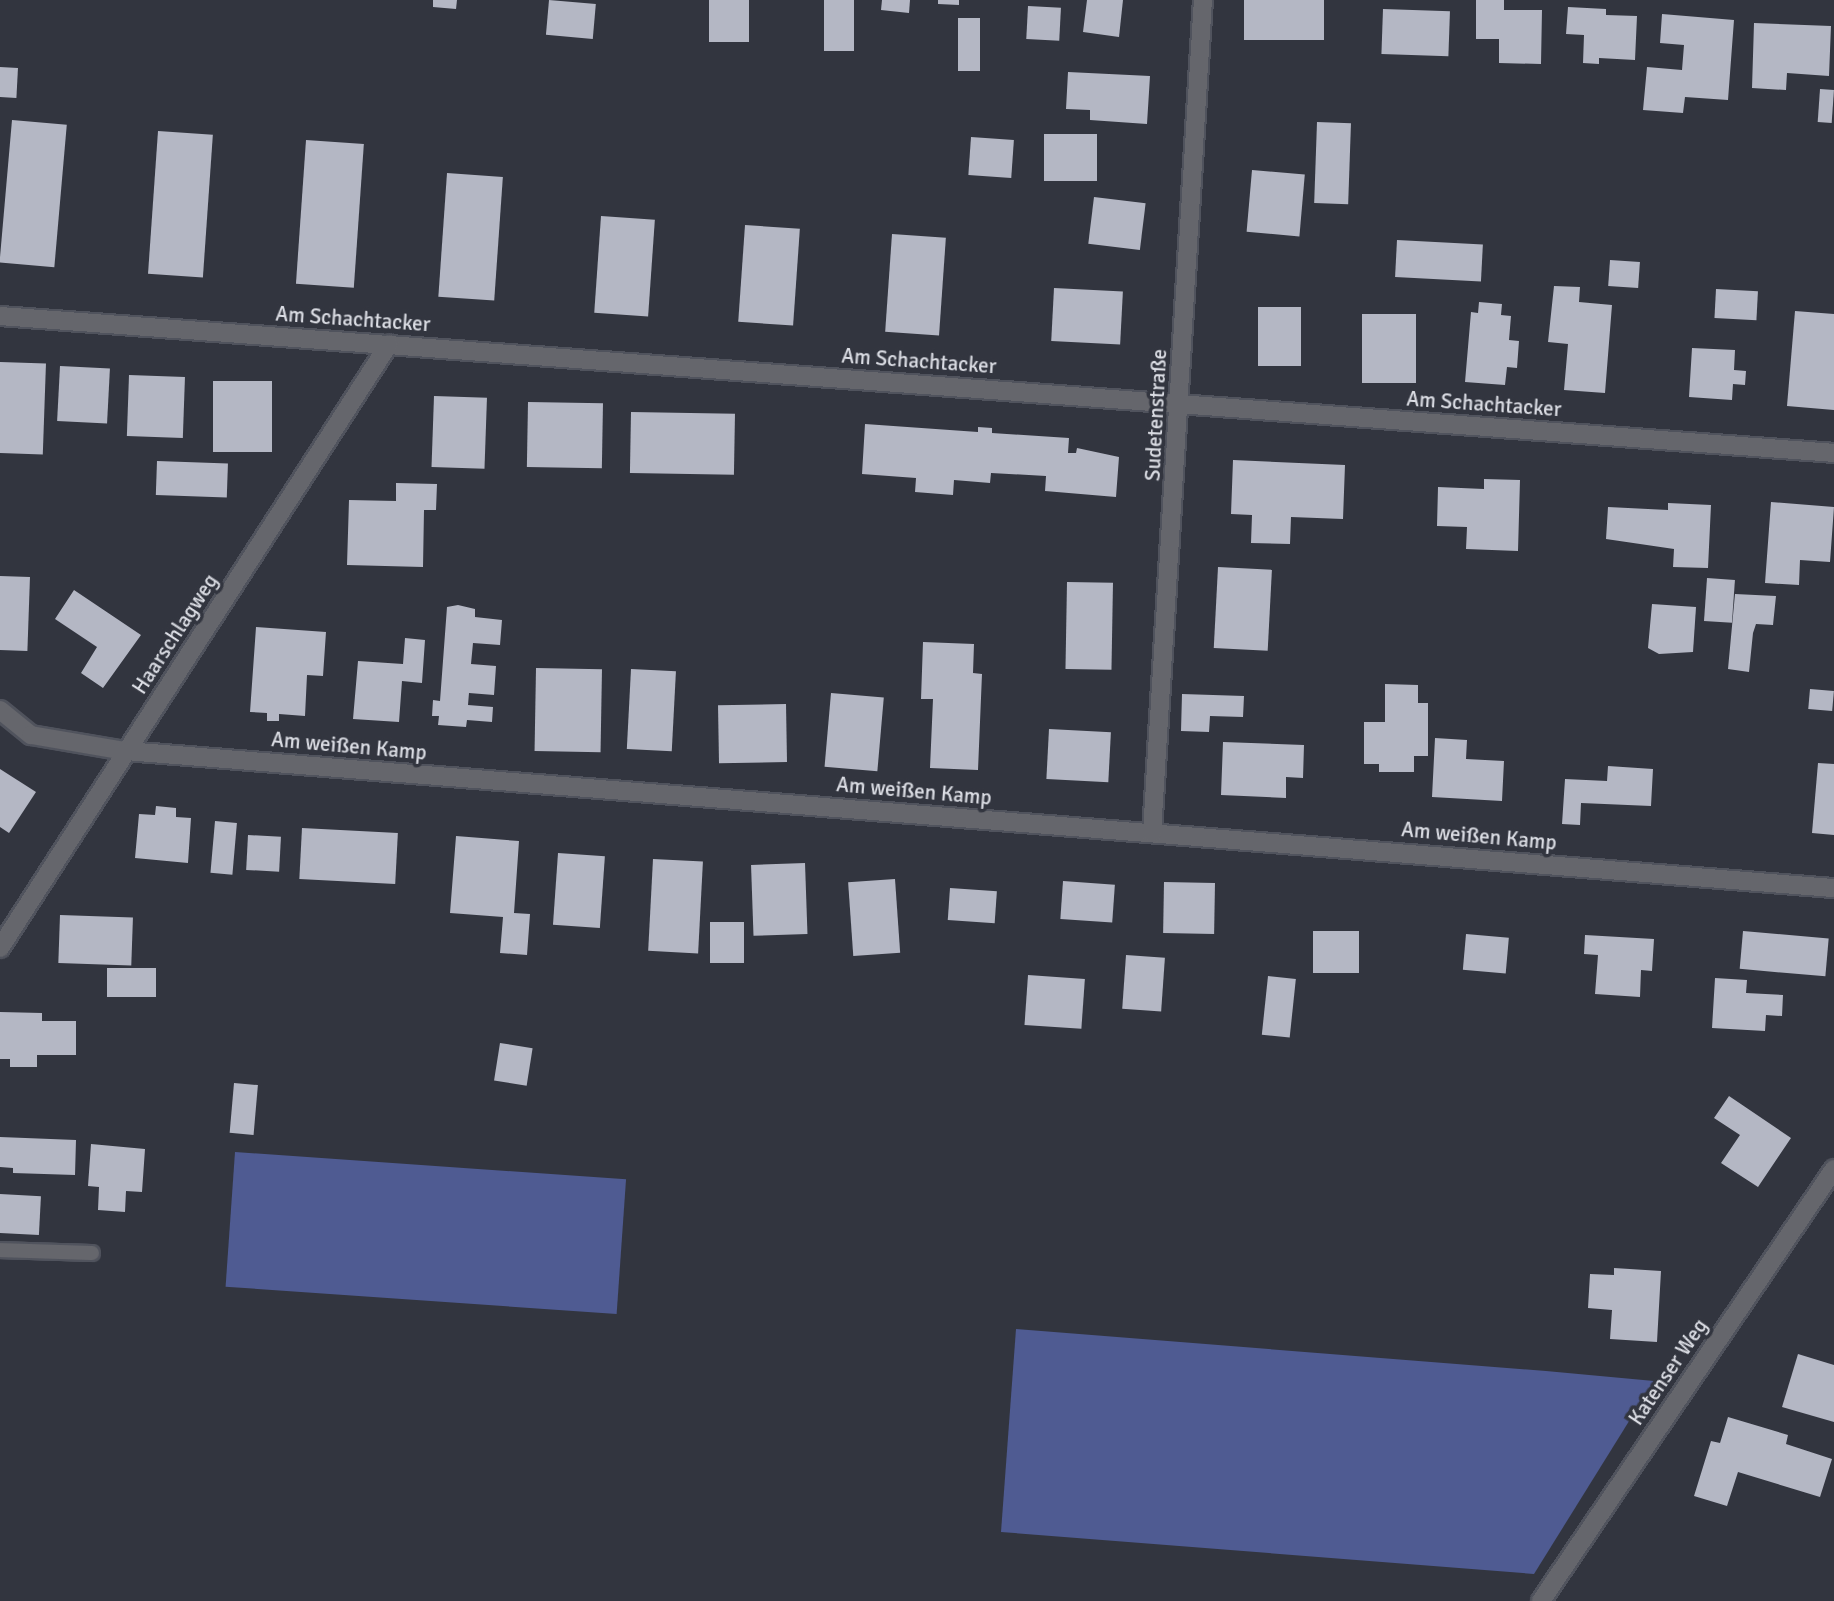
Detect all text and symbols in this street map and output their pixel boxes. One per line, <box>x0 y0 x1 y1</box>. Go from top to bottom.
street label: Am Schachtacker <box>275 301 431 337</box>
street label: Am Schachtacker <box>841 343 997 379</box>
street label: Sudetenstraße <box>1140 348 1172 482</box>
street label: Am Schachtacker <box>1406 386 1562 422</box>
street label: Haarschlagweg <box>127 569 223 699</box>
street label: Am weißen Kamp <box>270 727 428 765</box>
street label: Am weißen Kamp <box>835 772 993 810</box>
street label: Am weißen Kamp <box>1400 817 1558 855</box>
street label: Katenser Weg <box>1623 1314 1713 1430</box>

